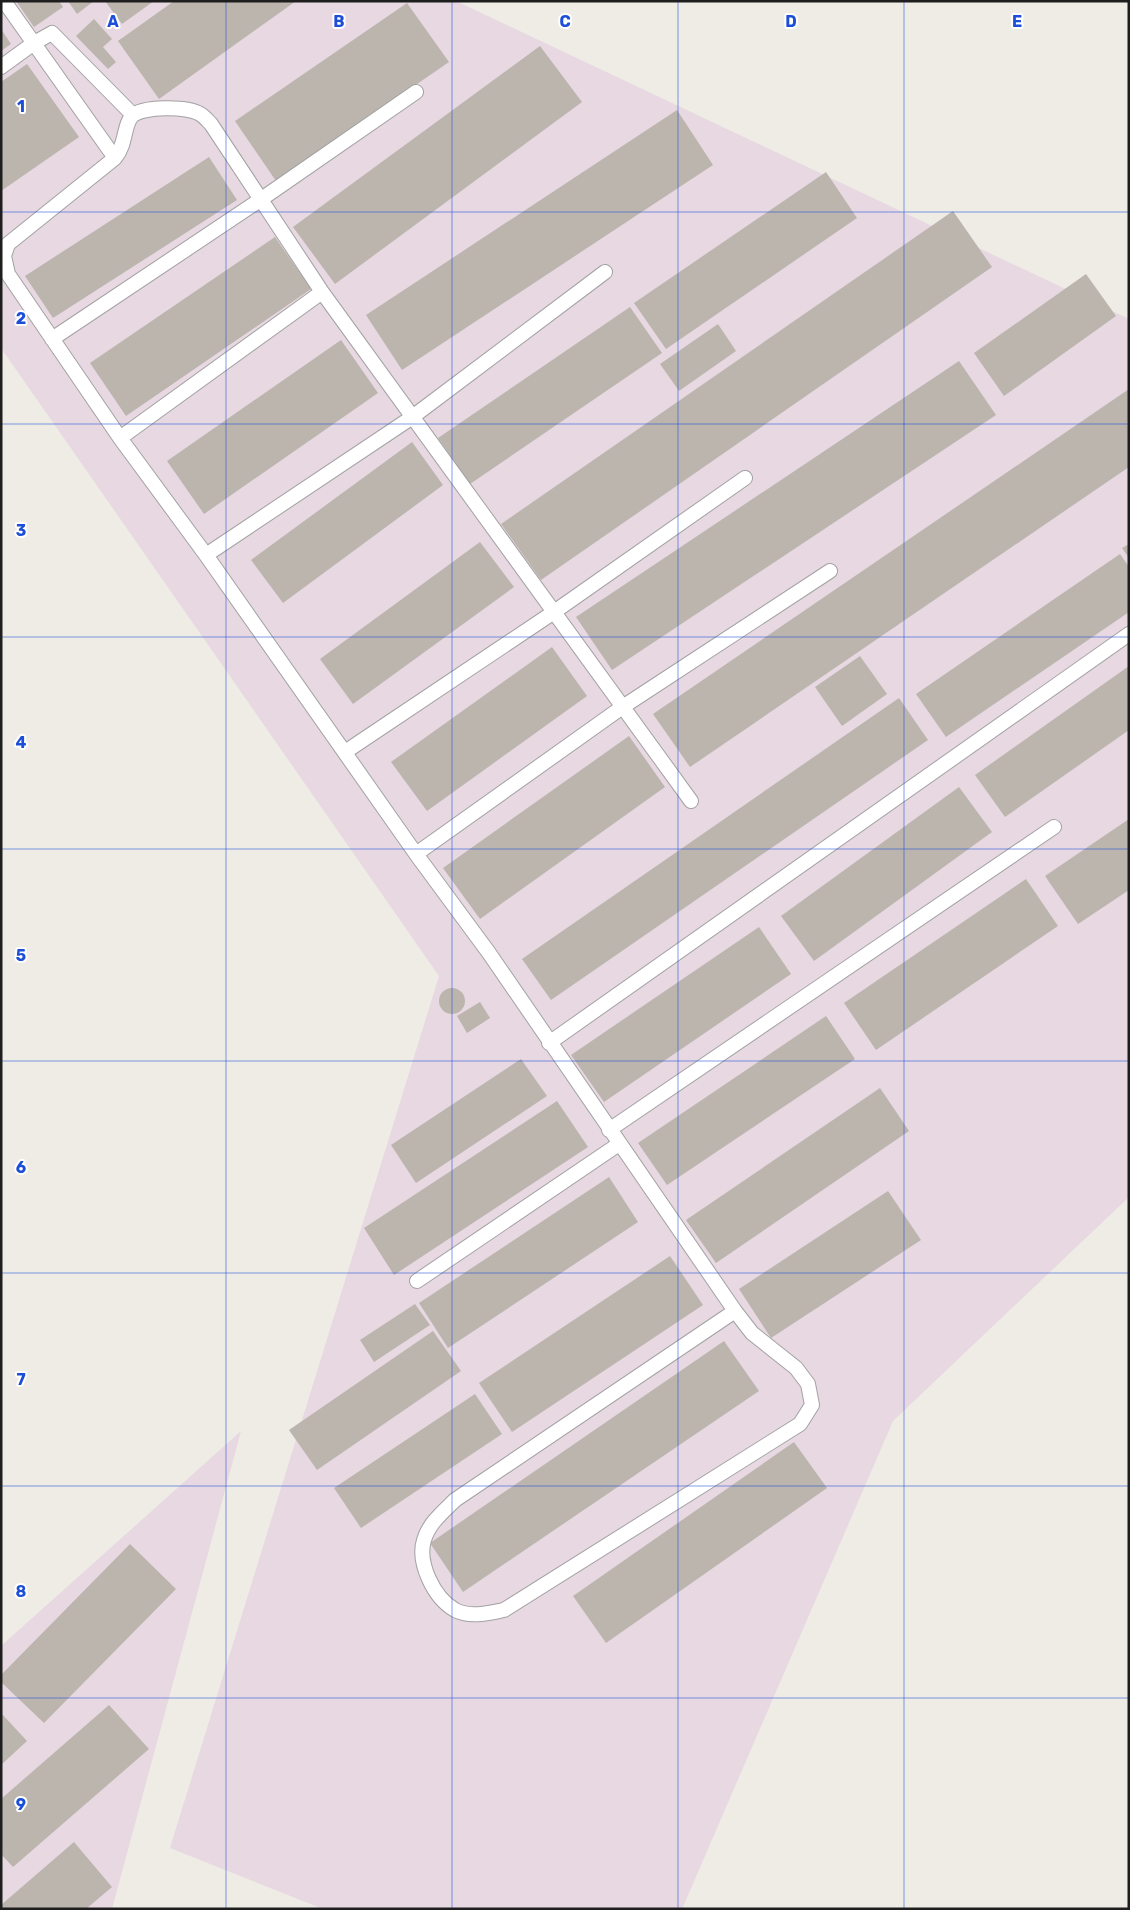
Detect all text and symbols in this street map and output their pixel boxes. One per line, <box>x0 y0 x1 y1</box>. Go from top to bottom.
text: A <box>107 12 119 31</box>
text: B <box>333 12 345 31</box>
text: C <box>559 12 571 31</box>
text: D <box>785 12 797 31</box>
text: E <box>1012 12 1022 31</box>
text: 1 <box>17 97 25 116</box>
text: 2 <box>16 309 26 328</box>
text: 3 <box>16 521 26 540</box>
text: 4 <box>16 733 27 752</box>
text: 5 <box>16 946 26 965</box>
text: 6 <box>16 1158 26 1177</box>
text: 7 <box>16 1370 26 1389</box>
text: 8 <box>16 1582 27 1601</box>
text: 9 <box>16 1795 26 1814</box>

